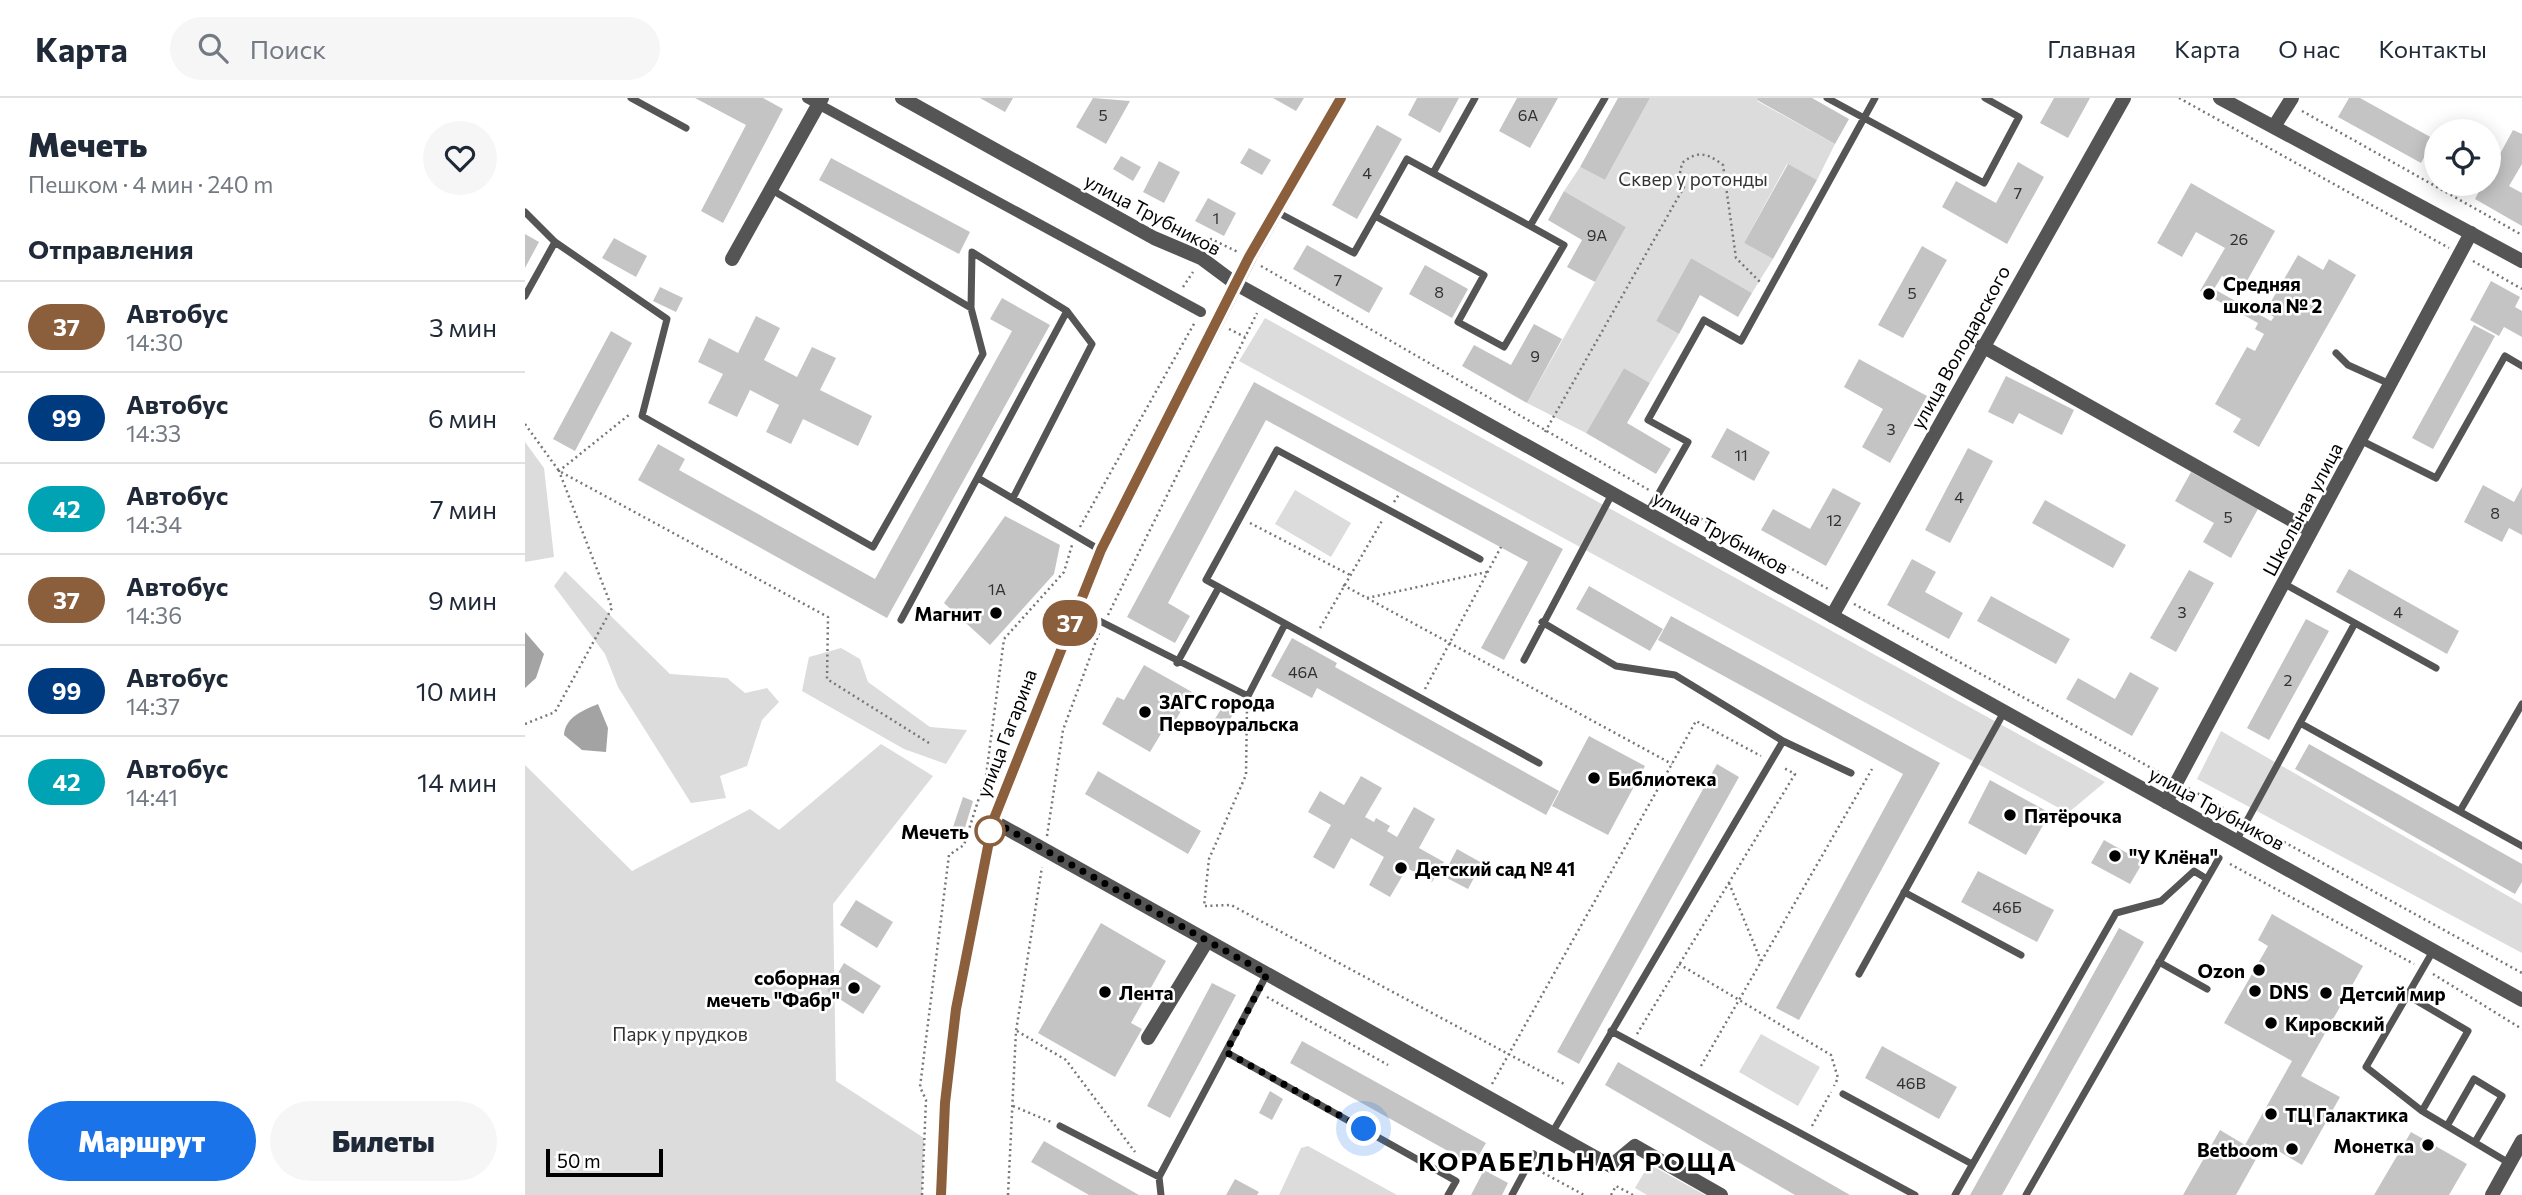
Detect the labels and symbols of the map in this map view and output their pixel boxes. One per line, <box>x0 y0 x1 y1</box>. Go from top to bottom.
house number: 5 <box>1098 105 1108 124</box>
house number: 6А <box>1518 105 1538 124</box>
house number: 4 <box>1362 163 1372 182</box>
park label: Сквер у ротонды <box>1618 167 1768 190</box>
street label: улица Трубников <box>1081 168 1225 260</box>
house number: 7 <box>2014 183 2022 202</box>
house number: 1 <box>1213 208 1219 227</box>
house number: 9А <box>1587 225 1607 244</box>
house number: 26 <box>2230 229 2248 248</box>
street label: улица Володарского <box>1905 261 2015 433</box>
house number: 7 <box>1334 270 1342 289</box>
place label: Средняя школа № 2 <box>2223 272 2322 317</box>
house number: 8 <box>1434 282 1444 301</box>
house number: 5 <box>1907 283 1917 302</box>
marker: Средняя школа № 2 <box>2201 286 2217 302</box>
house number: 9 <box>1530 346 1540 365</box>
house number: 3 <box>1886 419 1896 438</box>
street label: Школьная улица <box>2257 438 2347 580</box>
house number: 11 <box>1734 445 1748 464</box>
street label: улица Трубников <box>1649 485 1793 579</box>
house number: 4 <box>1954 487 1964 506</box>
house number: 8 <box>2490 503 2500 522</box>
house number: 5 <box>2223 507 2233 526</box>
house number: 12 <box>1826 510 1842 529</box>
house number: 1А <box>988 579 1006 598</box>
line badge: 37 <box>1039 600 1101 646</box>
place label: Магнит <box>914 602 982 625</box>
house number: 3 <box>2177 602 2187 621</box>
house number: 4 <box>2393 602 2403 621</box>
marker: Магнит <box>988 605 1004 621</box>
house number: 46А <box>1288 662 1318 681</box>
street label: улица Гагарина <box>971 666 1041 800</box>
house number: 2 <box>2284 670 2293 689</box>
place label: ЗАГС города Первоуральска <box>1159 690 1299 735</box>
marker: ЗАГС города Первоуральска <box>1137 704 1153 720</box>
street label: улица Трубников <box>2145 761 2289 855</box>
place label: Библиотека <box>1608 767 1716 790</box>
marker: Библиотека <box>1586 770 1602 786</box>
place label: Пятёрочка <box>2024 804 2122 827</box>
marker: Пятёрочка <box>2002 807 2018 823</box>
marker: Мечеть <box>975 816 1005 846</box>
place label: Мечеть <box>901 820 969 843</box>
place label: "У Клёна" <box>2129 845 2218 868</box>
marker: "У Клёна" <box>2107 848 2123 864</box>
place label: Детский сад № 41 <box>1415 857 1575 880</box>
marker: Детский сад № 41 <box>1393 860 1409 876</box>
house number: 46Б <box>1992 897 2022 916</box>
place label: Ozon <box>2197 959 2245 982</box>
marker: Ozon <box>2251 962 2267 978</box>
place label: соборная мечеть "Фабр" <box>706 966 840 1011</box>
marker: соборная мечеть "Фабр" <box>846 980 862 996</box>
place label: DNS <box>2269 980 2309 1003</box>
place label: Лента <box>1119 981 1174 1004</box>
place label: Детсий мир <box>2340 982 2446 1005</box>
marker: DNS <box>2247 983 2263 999</box>
marker: Лента <box>1097 984 1113 1000</box>
marker: Детсий мир <box>2318 985 2334 1001</box>
place label: Кировский <box>2285 1012 2384 1035</box>
marker: Кировский <box>2263 1015 2279 1031</box>
park label: Парк у прудков <box>612 1022 748 1045</box>
house number: 46В <box>1896 1073 1926 1092</box>
place label: ТЦ Галактика <box>2285 1103 2408 1126</box>
marker: ТЦ Галактика <box>2263 1106 2279 1122</box>
your location <box>1346 1111 1381 1146</box>
place label: Монетка <box>2334 1134 2414 1157</box>
marker: Монетка <box>2420 1137 2436 1153</box>
place label: Betboom <box>2197 1138 2278 1161</box>
marker: Betboom <box>2284 1141 2300 1157</box>
district label: КОРАБЕЛЬНАЯ РОЩА <box>1418 1145 1738 1176</box>
scale bar <box>546 1146 663 1178</box>

